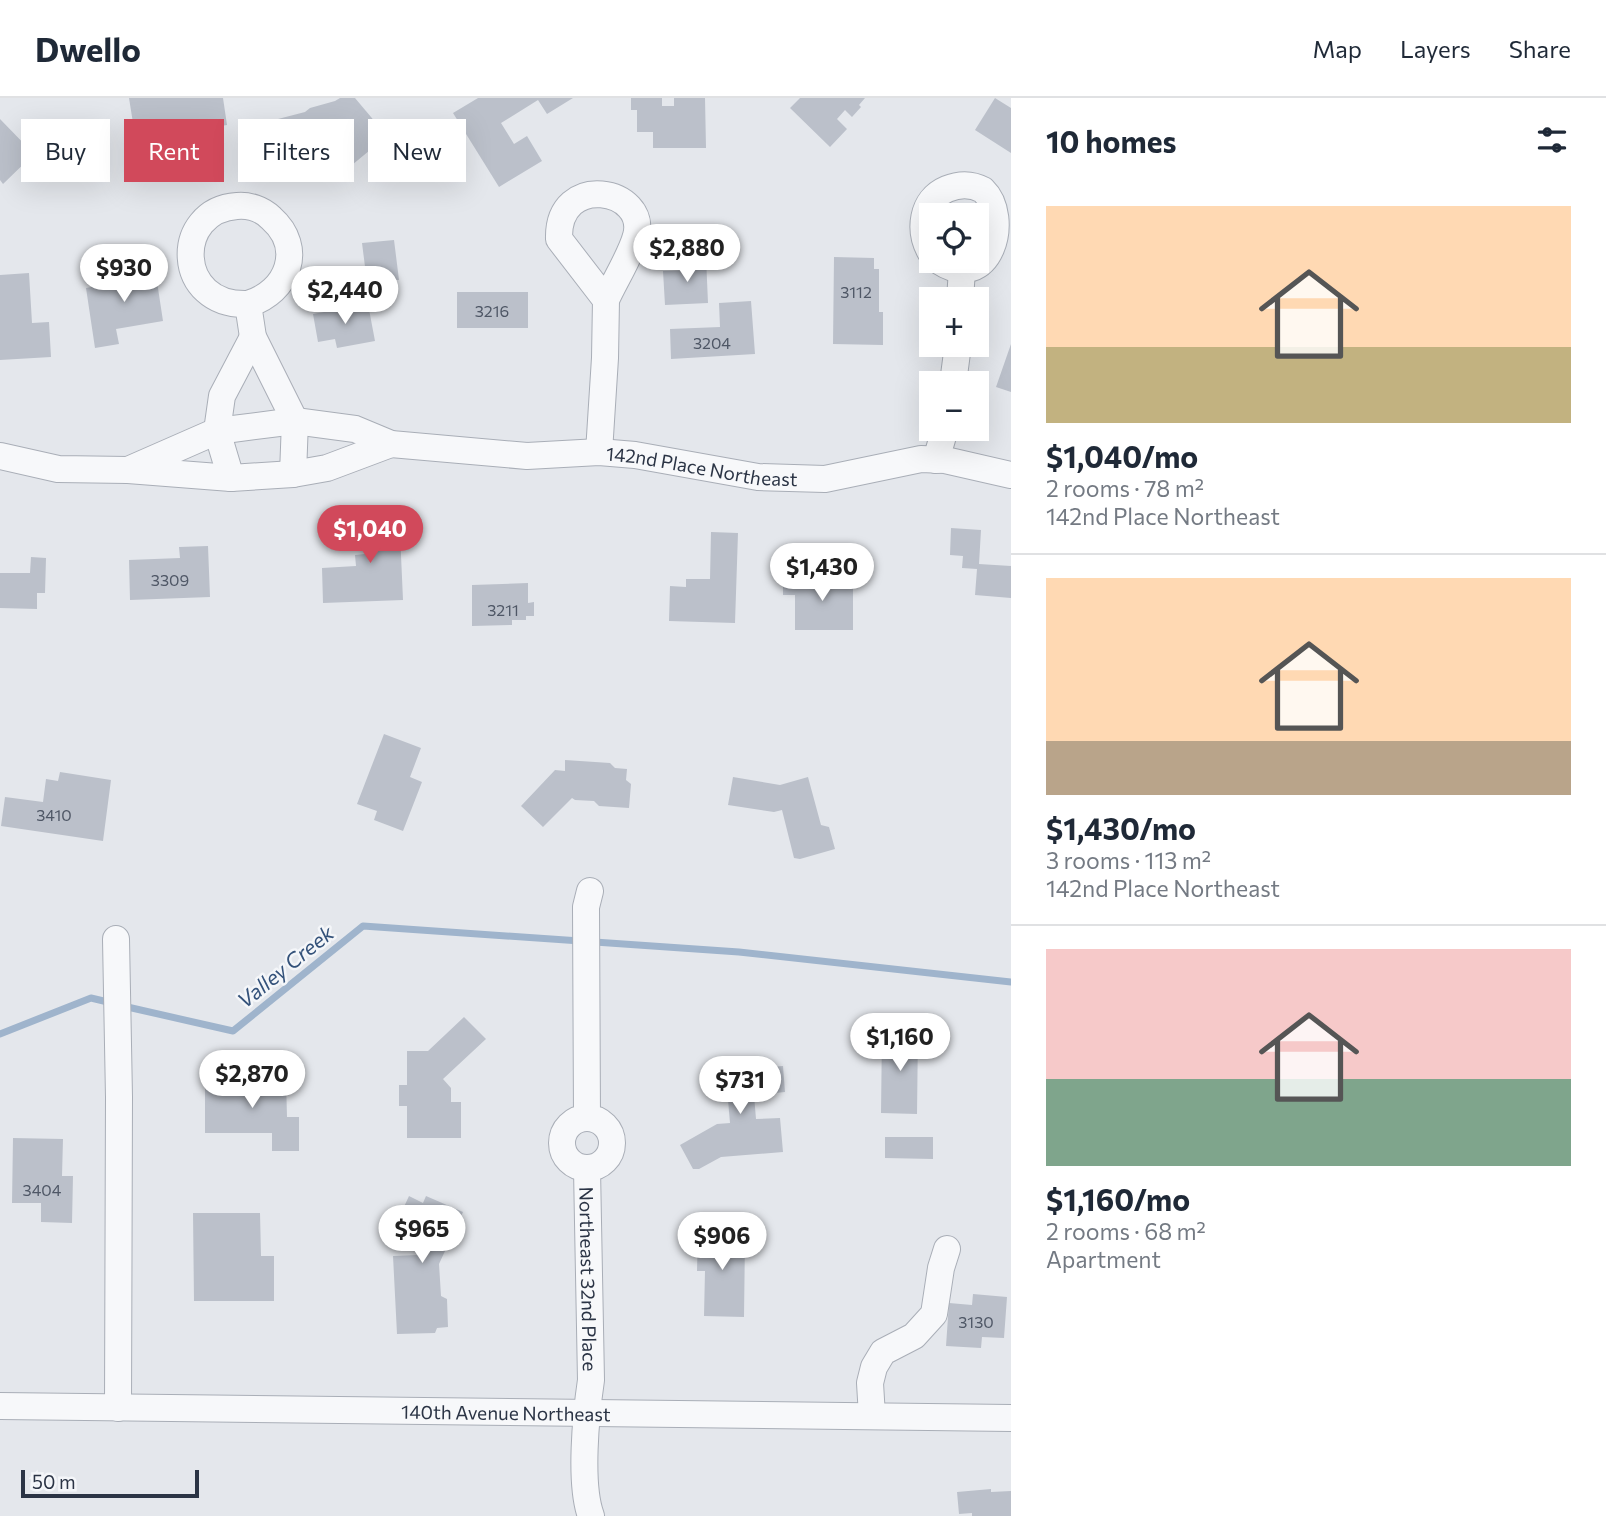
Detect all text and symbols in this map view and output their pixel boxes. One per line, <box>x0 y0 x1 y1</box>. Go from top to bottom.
text: Dwello <box>35 28 141 69</box>
text: Map <box>1313 34 1362 63</box>
text: Layers <box>1400 34 1471 63</box>
text: Share <box>1509 34 1571 63</box>
chip: Buy <box>21 119 110 182</box>
chip: Rent <box>124 119 224 182</box>
chip: Filters <box>238 119 354 182</box>
chip: New <box>368 119 466 182</box>
icon: filters <box>1533 121 1571 159</box>
text: 10 homes <box>1046 122 1176 159</box>
map controls <box>919 203 989 441</box>
button: locate <box>919 203 989 273</box>
pin: $2,880 <box>630 225 744 284</box>
text: $2,880 <box>649 233 725 261</box>
pin: $930 <box>83 244 165 304</box>
icon: home <box>1246 251 1372 377</box>
text: $930 <box>96 253 152 281</box>
pin: $2,440 <box>288 266 402 326</box>
text: $2,440 <box>307 275 383 303</box>
house number: 3112 <box>840 282 872 301</box>
button: + <box>919 287 989 357</box>
house number: 3216 <box>475 301 509 320</box>
house number: 3204 <box>693 333 731 352</box>
button: − <box>919 371 989 441</box>
text: $1,040/mo <box>1046 437 1198 474</box>
street label: 142nd Place Northeast <box>605 441 798 490</box>
text: 2 rooms · 78 m² <box>1046 474 1204 502</box>
text: 142nd Place Northeast <box>1046 502 1280 530</box>
pin: $1,040 <box>313 505 427 565</box>
text: $1,040 <box>333 514 407 542</box>
pin: $1,430 <box>765 544 879 603</box>
text: $1,430 <box>786 552 858 580</box>
house number: 3309 <box>151 570 189 589</box>
house number: 3211 <box>487 600 519 619</box>
icon: home <box>1246 623 1372 749</box>
house number: 3410 <box>36 805 72 824</box>
text: $1,430/mo <box>1046 809 1196 846</box>
text: 3 rooms · 113 m² <box>1046 846 1211 874</box>
text: 142nd Place Northeast <box>1046 874 1280 902</box>
water label: Valley Creek <box>232 919 339 1012</box>
icon: home <box>1246 994 1372 1120</box>
pin: $1,160 <box>843 1014 957 1073</box>
text: $1,160 <box>866 1022 934 1050</box>
pin: $2,870 <box>195 1051 309 1110</box>
pin: $731 <box>699 1056 781 1116</box>
text: $2,870 <box>215 1059 289 1087</box>
text: $731 <box>715 1065 765 1093</box>
house number: 3404 <box>23 1180 62 1199</box>
text: $1,160/mo <box>1046 1180 1190 1217</box>
street label: Northeast 32nd Place <box>576 1186 602 1372</box>
pin: $965 <box>381 1206 463 1265</box>
pin: $906 <box>681 1212 763 1272</box>
text: $965 <box>394 1214 450 1242</box>
text: 2 rooms · 68 m² <box>1046 1217 1206 1245</box>
text: $906 <box>694 1221 750 1249</box>
text: Apartment <box>1046 1245 1161 1273</box>
house number: 3130 <box>958 1312 994 1331</box>
street label: 140th Avenue Northeast <box>401 1399 611 1425</box>
scale bar <box>21 1467 200 1499</box>
text: 50 m <box>32 1470 76 1493</box>

